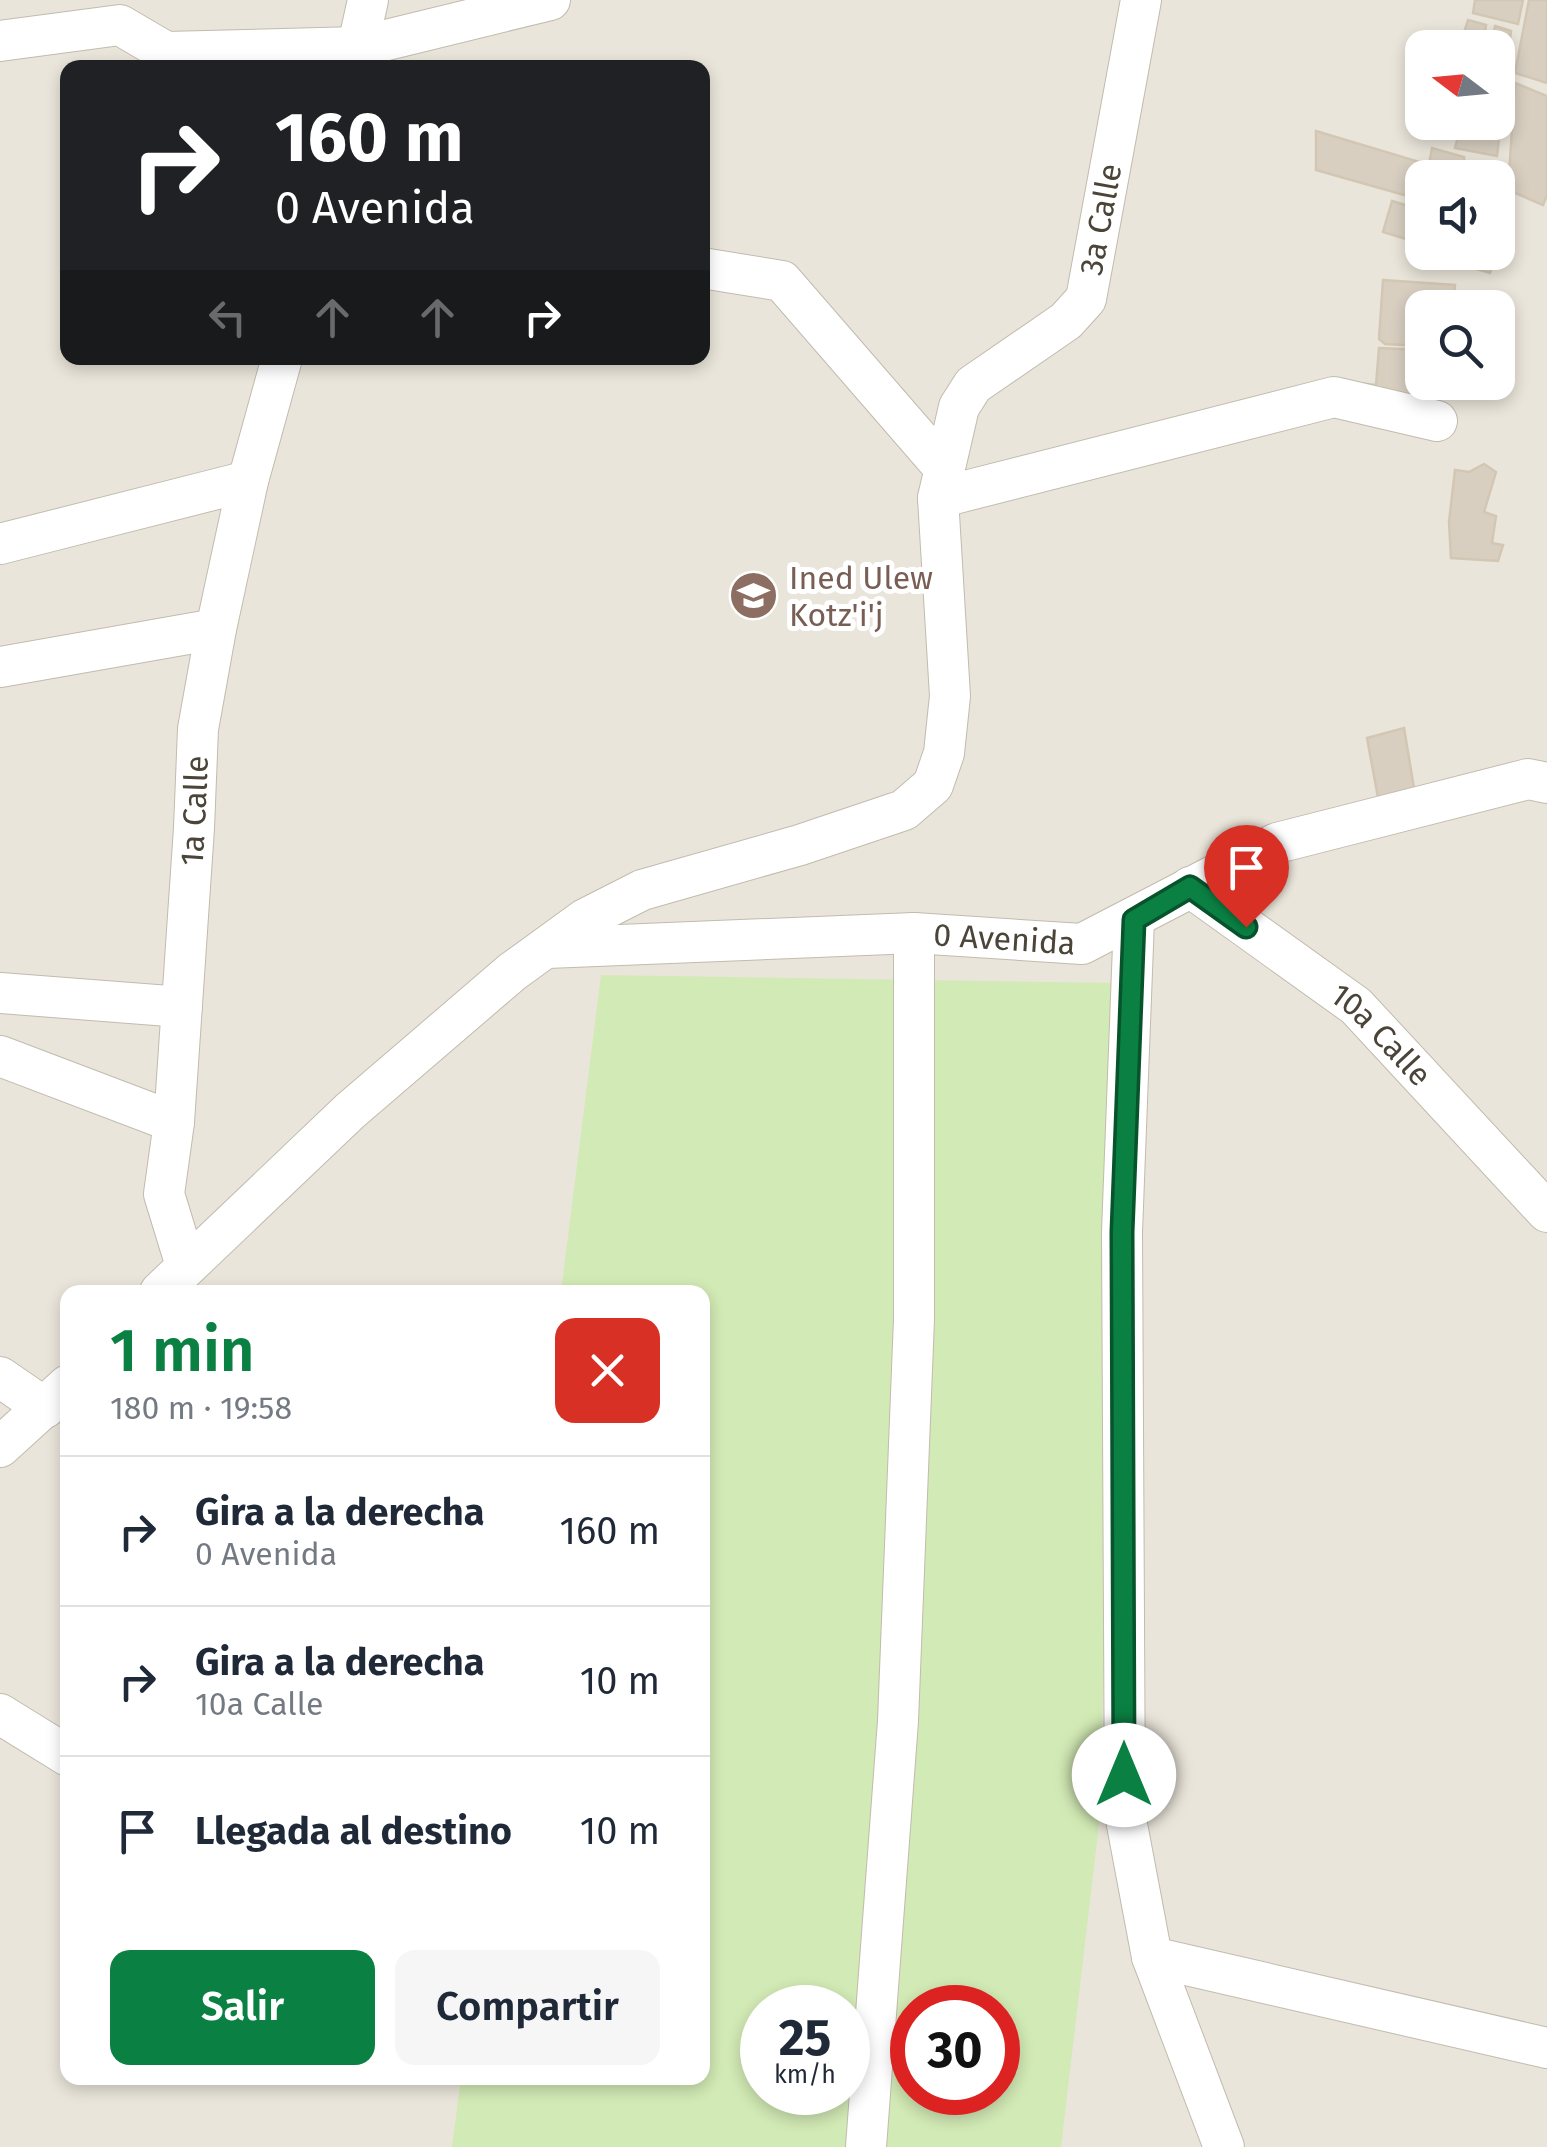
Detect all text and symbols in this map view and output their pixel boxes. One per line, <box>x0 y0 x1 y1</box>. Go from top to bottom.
north arrow <box>1405 30 1515 140</box>
map controls <box>1405 30 1515 400</box>
text: 160 m <box>275 96 464 180</box>
icon: right <box>110 100 240 230</box>
street label: 3a Calle <box>1072 160 1130 278</box>
button: sound <box>1405 160 1515 270</box>
text: 0 Avenida <box>275 181 475 235</box>
icon: left <box>200 290 255 345</box>
icon: ahead <box>305 290 360 345</box>
icon: ahead <box>410 290 465 345</box>
icon: right <box>515 290 570 345</box>
button: search <box>1405 290 1515 400</box>
place label: Ined Ulew Kotz'i'j <box>789 559 933 634</box>
school or university icon: Ined Ulew Kotz'i'j <box>728 570 780 622</box>
street label: 1a Calle <box>172 755 216 867</box>
pin <box>1204 825 1289 928</box>
icon: arrive <box>1219 840 1274 895</box>
street label: 0 Avenida <box>932 915 1077 963</box>
street label: 10a Calle <box>1323 975 1439 1094</box>
text: 1 min <box>110 1315 255 1387</box>
button: close <box>555 1318 660 1423</box>
text: 180 m · 19:58 <box>110 1389 292 1427</box>
text: Gira a la derecha <box>195 1489 485 1535</box>
icon: right <box>110 1504 165 1559</box>
text: 160 m <box>559 1508 660 1554</box>
text: 0 Avenida <box>195 1535 337 1573</box>
text: Gira a la derecha <box>195 1639 485 1685</box>
icon: right <box>110 1654 165 1709</box>
text: 10 m <box>580 1658 660 1704</box>
text: 10a Calle <box>195 1685 323 1723</box>
position arrow <box>1072 1723 1176 1827</box>
icon: arrive <box>110 1804 165 1859</box>
text: Llegada al destino <box>195 1808 512 1854</box>
text: 10 m <box>580 1808 660 1854</box>
button: Salir <box>110 1950 375 2065</box>
button: Compartir <box>395 1950 660 2065</box>
speed limit sign: 30 <box>890 1985 1020 2115</box>
text: 25 <box>779 2008 831 2068</box>
text: km/h <box>774 2060 836 2090</box>

